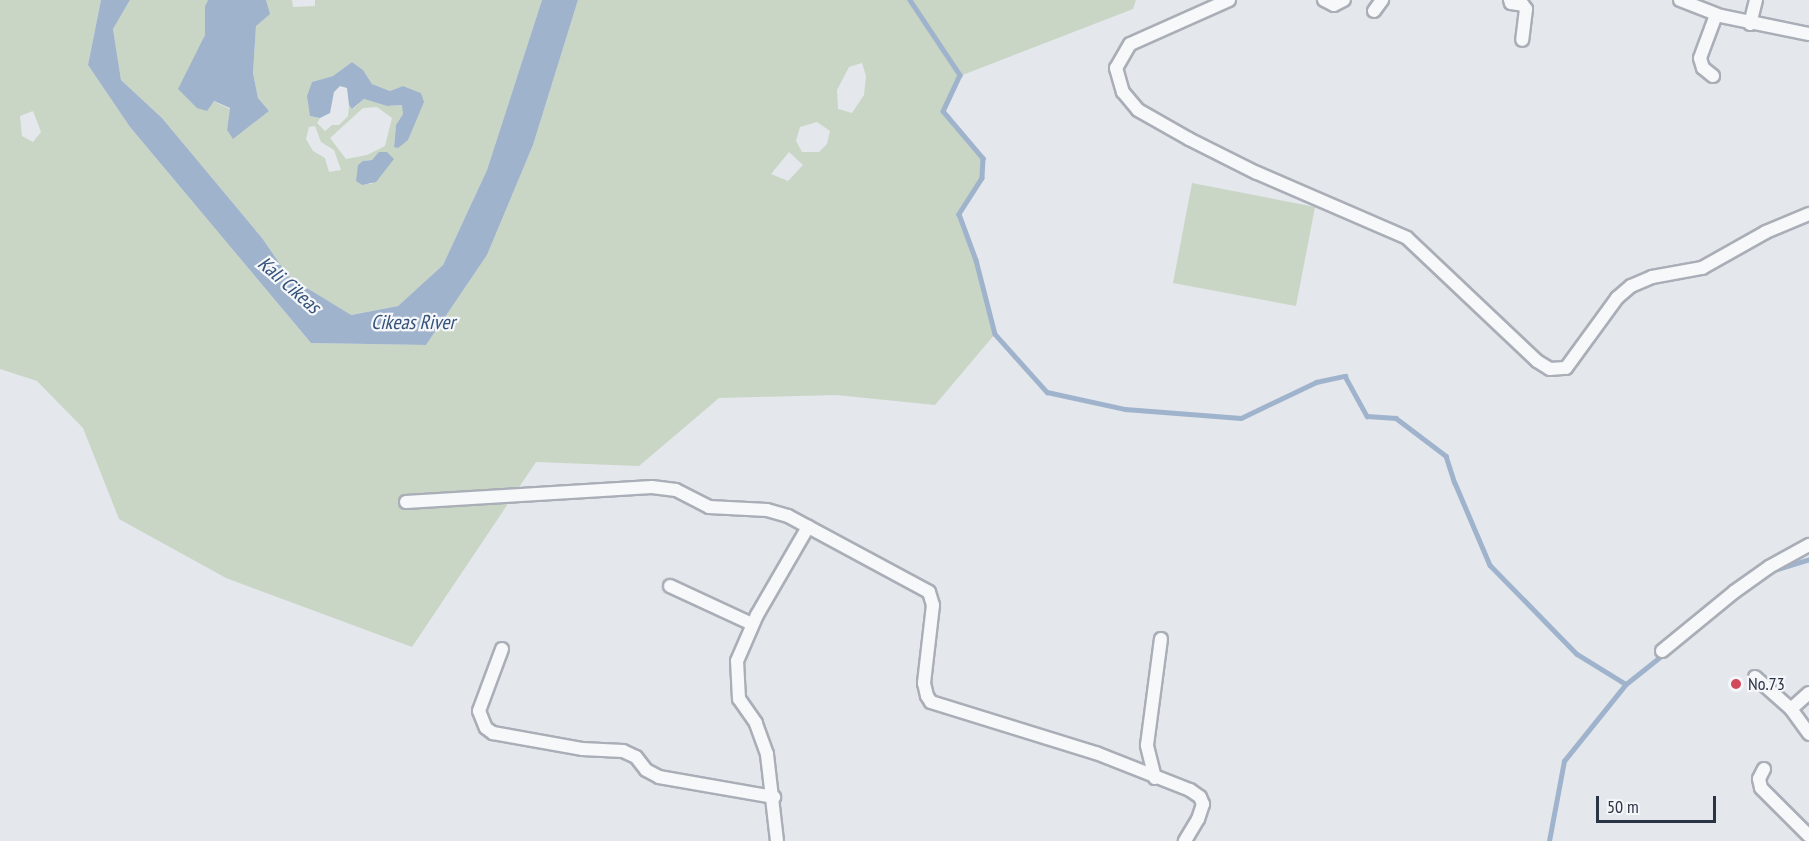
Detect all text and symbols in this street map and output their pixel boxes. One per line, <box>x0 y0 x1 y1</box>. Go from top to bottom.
water label: Kali Cikeas <box>253 251 325 319</box>
water label: Cikeas River <box>371 310 455 334</box>
place label: No.73 <box>1748 673 1785 695</box>
marker: No.73 <box>1729 677 1743 691</box>
scale bar <box>1599 784 1719 822</box>
text: 50 m <box>1607 795 1639 818</box>

